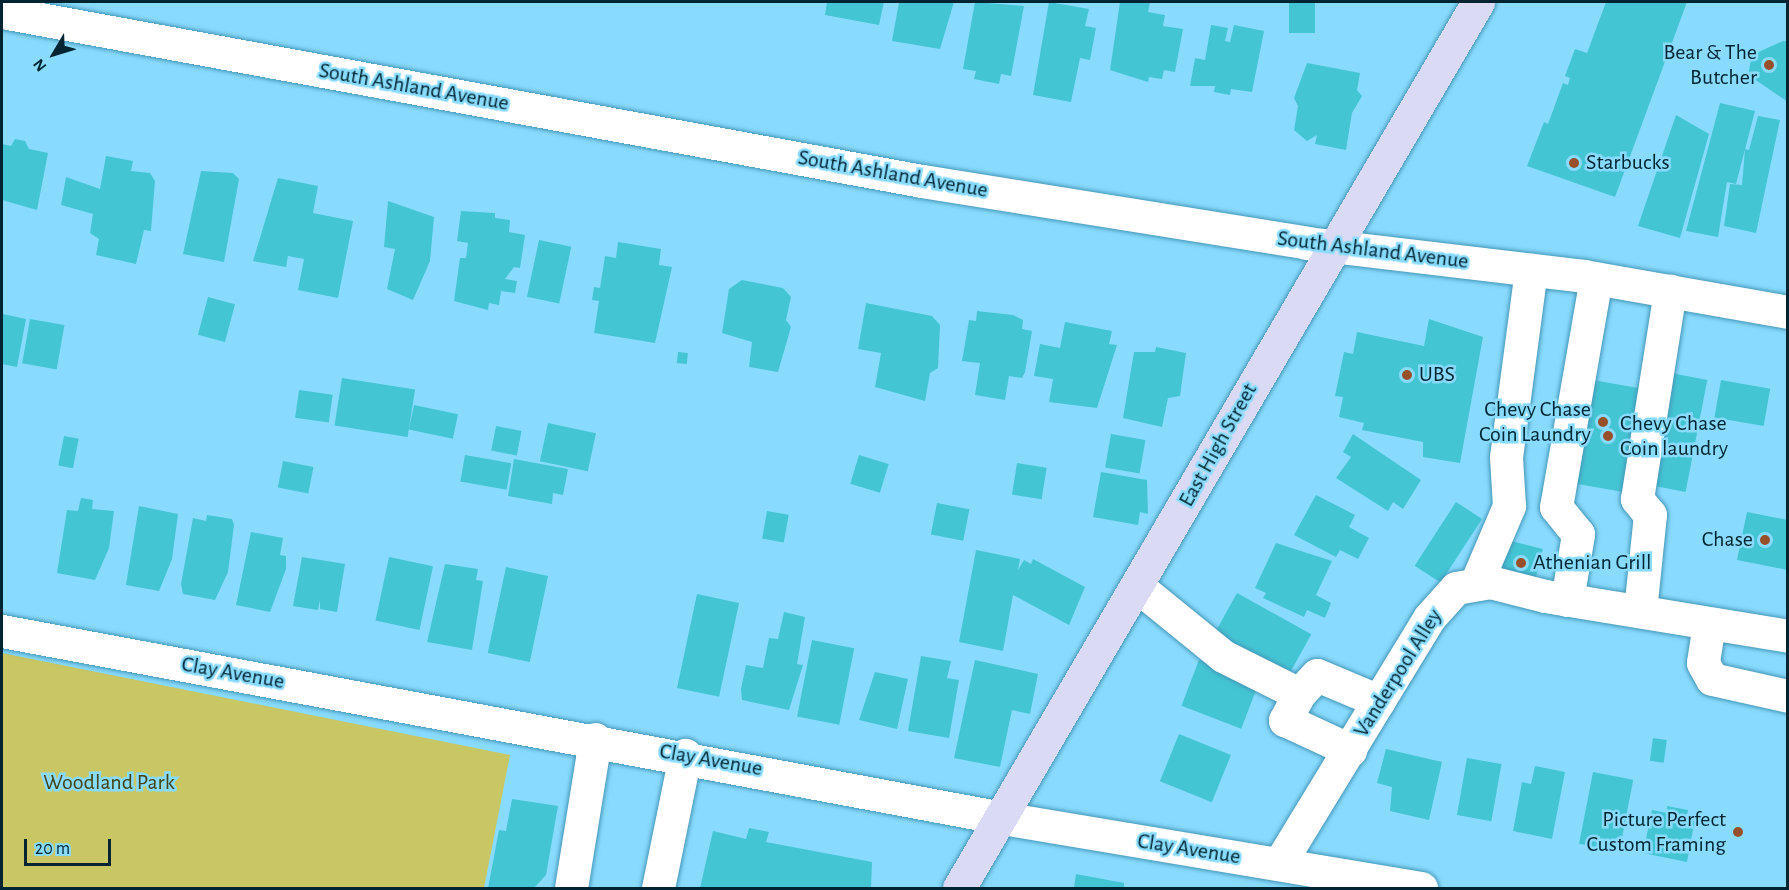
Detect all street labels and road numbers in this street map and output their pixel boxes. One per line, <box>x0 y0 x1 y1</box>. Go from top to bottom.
street label: South Ashland Avenue <box>317 57 511 117</box>
street label: South Ashland Avenue <box>796 144 990 204</box>
street label: South Ashland Avenue <box>1276 225 1470 275</box>
street label: East High Street <box>1173 379 1263 511</box>
street label: Vanderpool Alley <box>1348 604 1448 742</box>
street label: Clay Avenue <box>180 651 286 695</box>
street label: Clay Avenue <box>658 738 764 782</box>
street label: Clay Avenue <box>1136 828 1242 870</box>

